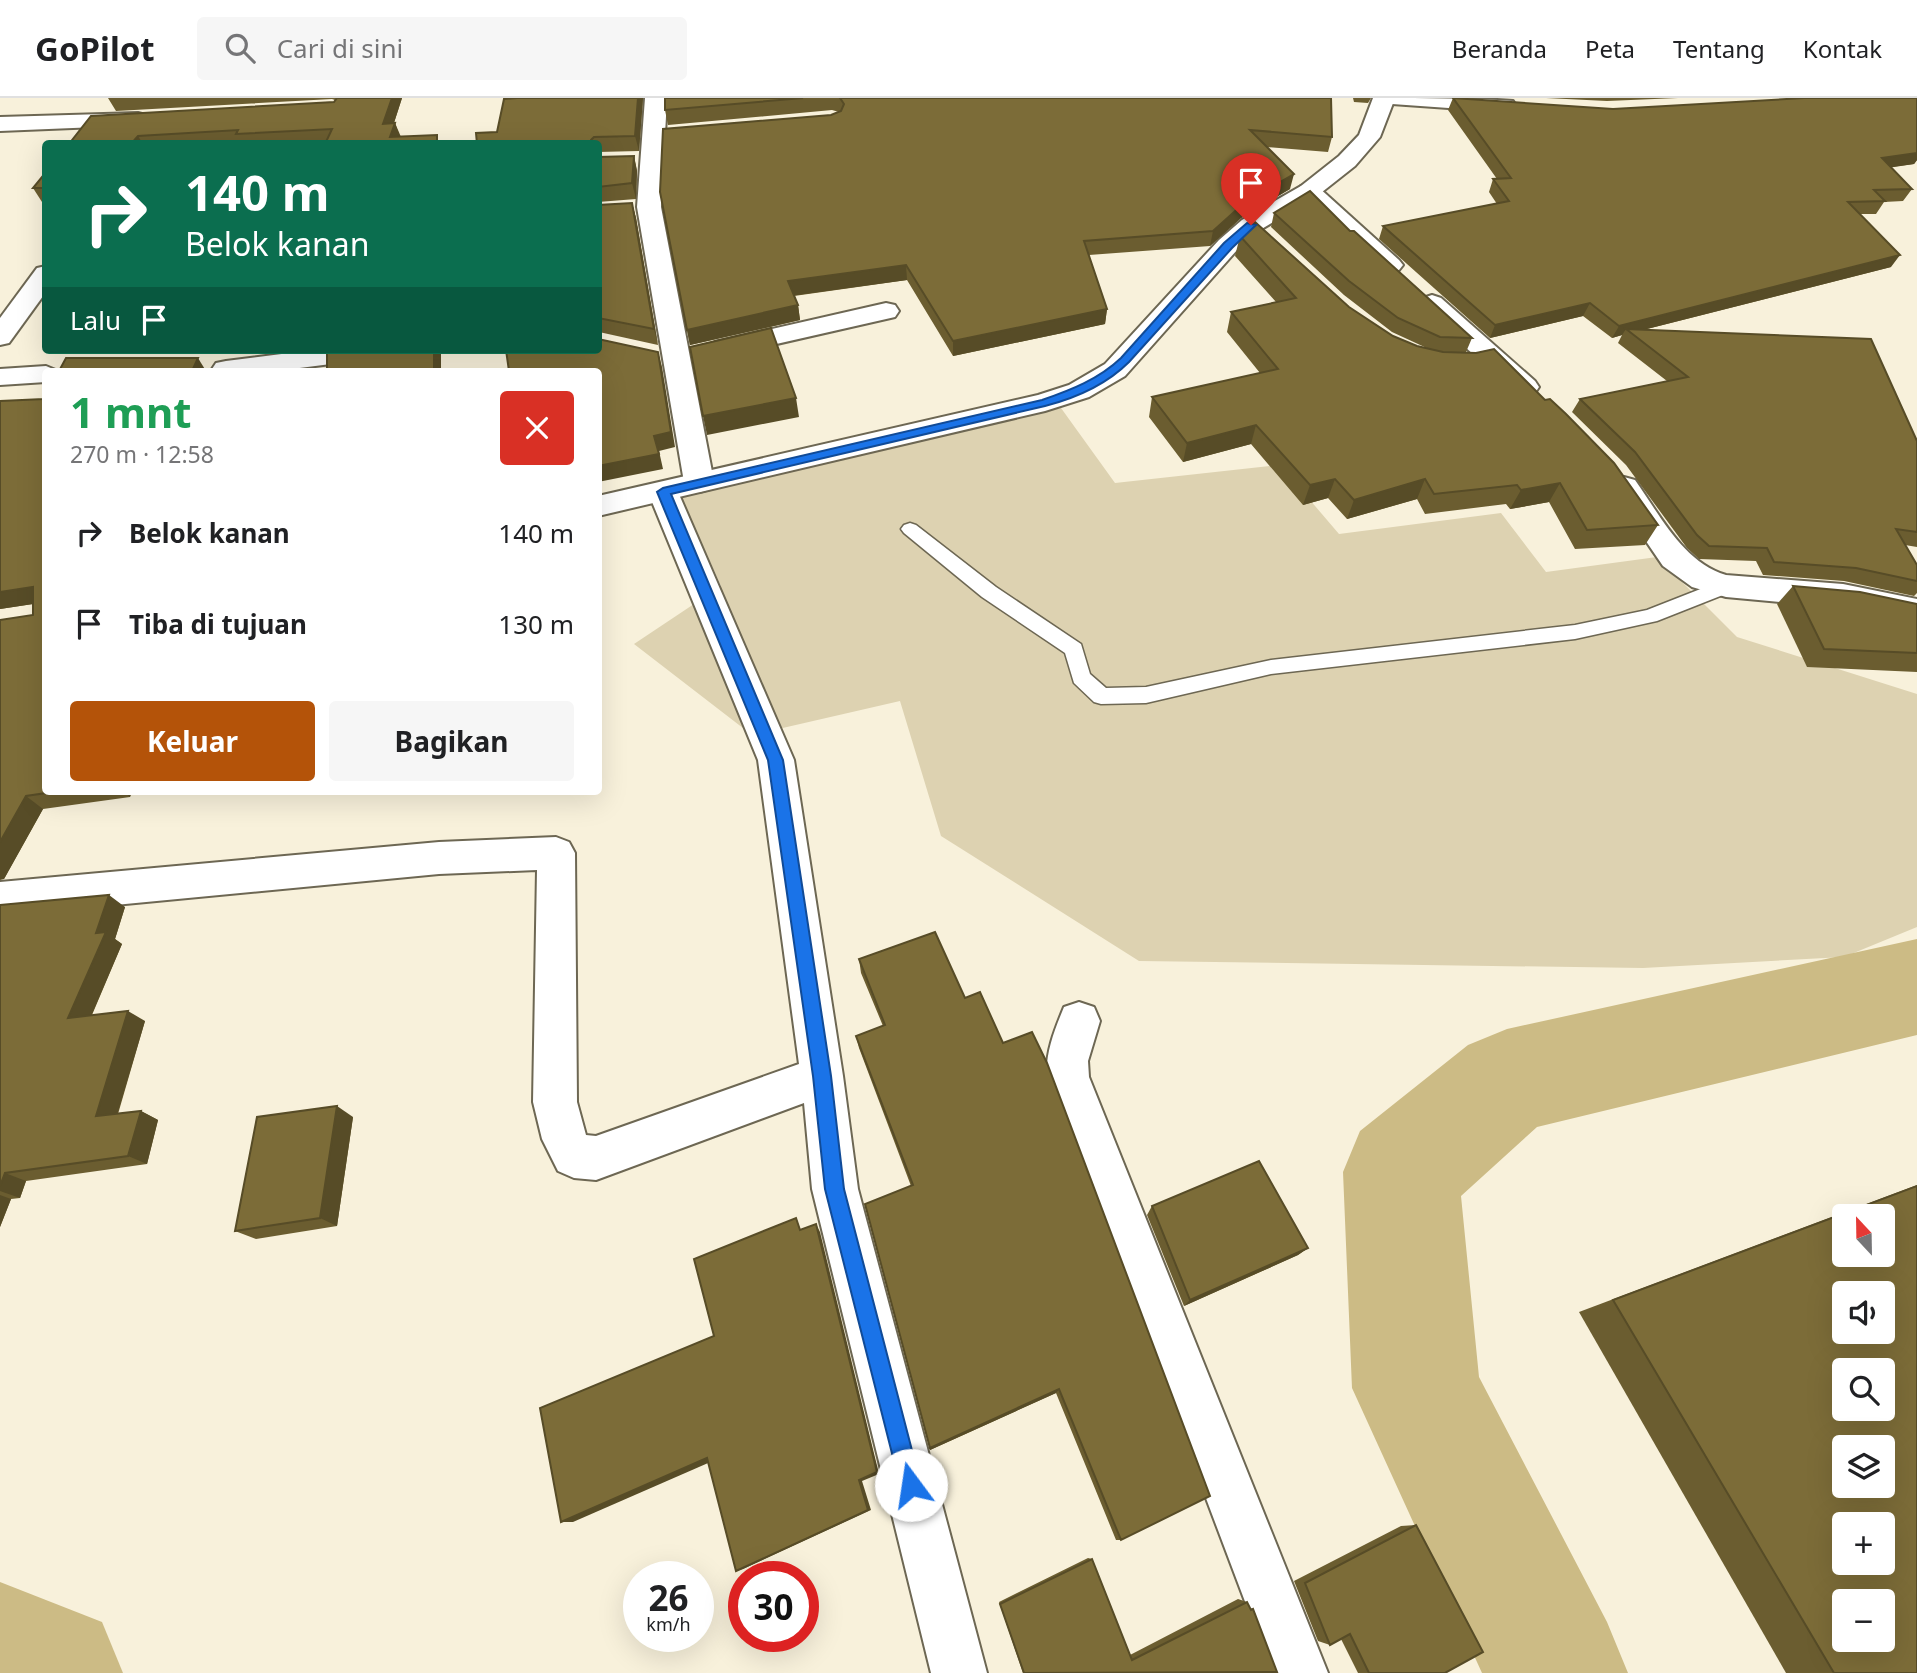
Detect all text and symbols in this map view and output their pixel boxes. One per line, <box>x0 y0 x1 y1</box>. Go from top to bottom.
search box <box>197 17 687 80</box>
text: GoPilot <box>35 26 155 71</box>
icon: search <box>221 29 259 67</box>
text: Cari di sini <box>277 30 403 66</box>
text: Beranda <box>1452 32 1547 65</box>
text: Peta <box>1585 32 1635 65</box>
text: Tentang <box>1673 32 1765 65</box>
text: Kontak <box>1803 32 1882 65</box>
pin <box>1221 153 1281 225</box>
text: 140 m <box>185 159 330 225</box>
icon: arrive <box>1232 164 1270 202</box>
icon: right <box>70 168 161 259</box>
text: Belok kanan <box>185 222 369 265</box>
icon: arrive <box>135 301 173 339</box>
text: Lalu <box>70 302 121 338</box>
text: 1 mnt <box>70 383 191 440</box>
button: close <box>500 391 574 465</box>
text: 270 m · 12:58 <box>70 438 214 470</box>
icon: right <box>70 514 108 552</box>
text: Belok kanan <box>129 515 290 551</box>
text: 140 m <box>498 515 574 551</box>
icon: arrive <box>70 605 108 643</box>
text: Tiba di tujuan <box>129 606 307 642</box>
text: 130 m <box>498 606 574 642</box>
button: Keluar <box>70 701 315 781</box>
button: Bagikan <box>329 701 574 781</box>
north arrow <box>1832 1204 1895 1267</box>
map controls <box>1832 1204 1895 1652</box>
button: sound <box>1832 1281 1895 1344</box>
button: search <box>1832 1358 1895 1421</box>
button: layers <box>1832 1435 1895 1498</box>
position arrow <box>874 1448 948 1522</box>
button: + <box>1832 1512 1895 1575</box>
speed limit sign: 30 <box>728 1561 819 1652</box>
text: 26 <box>648 1574 689 1621</box>
button: − <box>1832 1589 1895 1652</box>
text: km/h <box>646 1612 691 1636</box>

